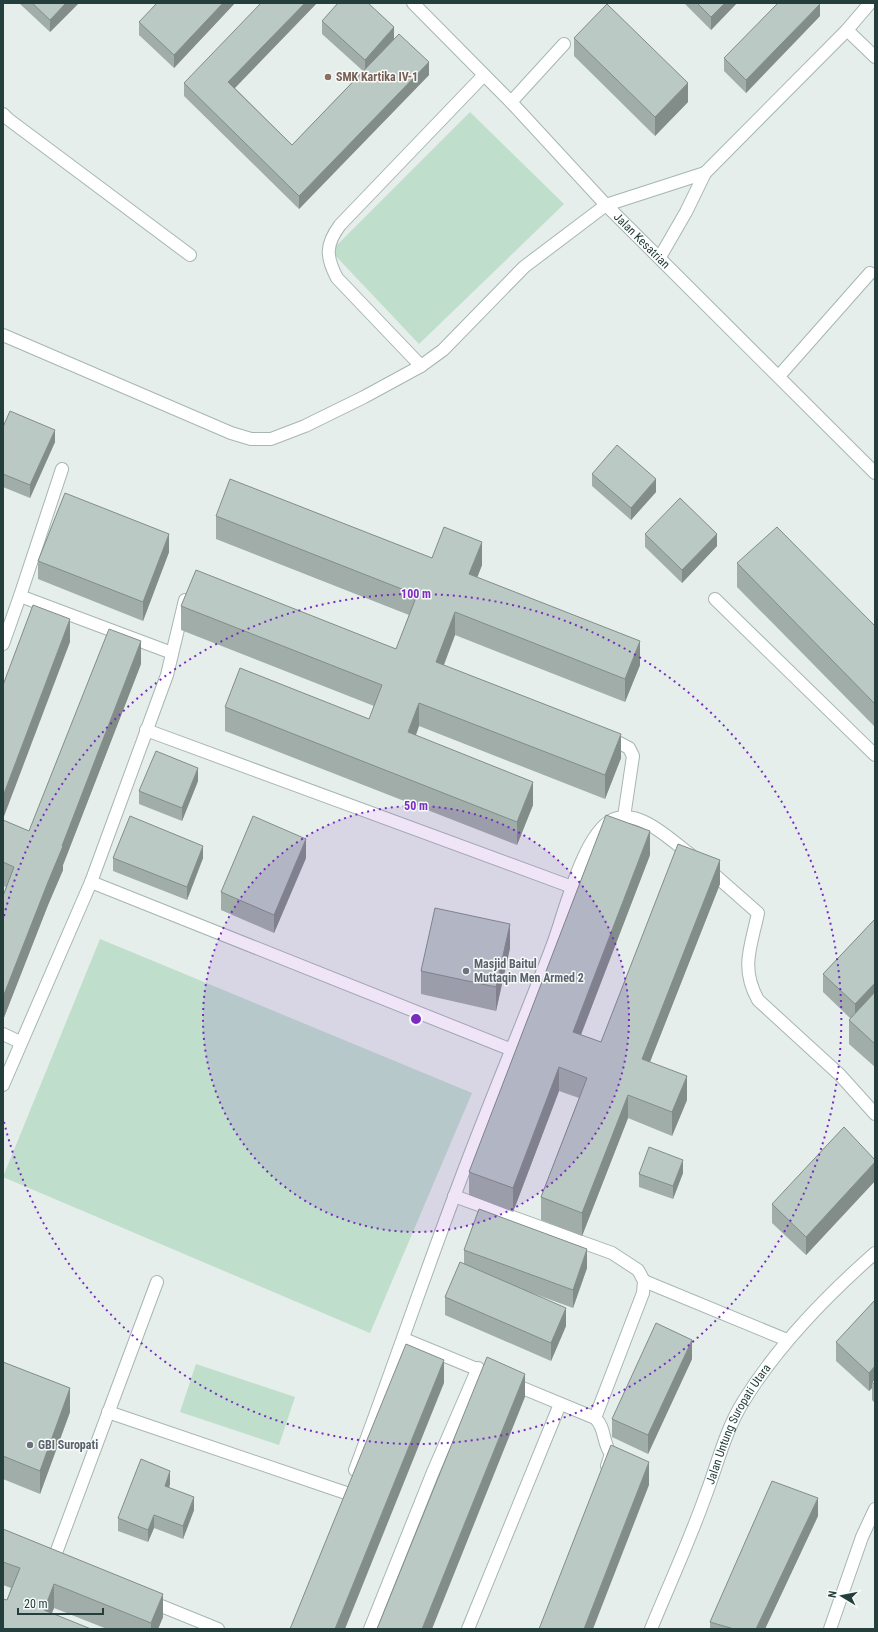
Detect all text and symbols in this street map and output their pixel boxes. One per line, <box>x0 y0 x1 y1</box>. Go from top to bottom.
place label: SMK Kartika IV-1 <box>336 70 418 84</box>
marker: SMK Kartika IV-1 <box>323 72 333 82</box>
street label: Jalan Kesatrian <box>611 210 673 272</box>
text: 100 m <box>401 587 431 601</box>
text: 50 m <box>404 799 428 813</box>
place label: Masjid Baitul Muttaqin Men Armed 2 <box>474 957 584 985</box>
marker: Masjid Baitul Muttaqin Men Armed 2 <box>461 966 471 976</box>
centre of rings <box>409 1012 423 1026</box>
street label: Jalan Untung Suropati Utara <box>703 1361 774 1486</box>
place label: GBI Suropati <box>38 1438 98 1452</box>
marker: GBI Suropati <box>25 1440 35 1450</box>
north arrow <box>822 1576 862 1616</box>
scale bar <box>18 1590 103 1616</box>
text: N <box>826 1590 840 1599</box>
text: 20 m <box>24 1597 48 1611</box>

